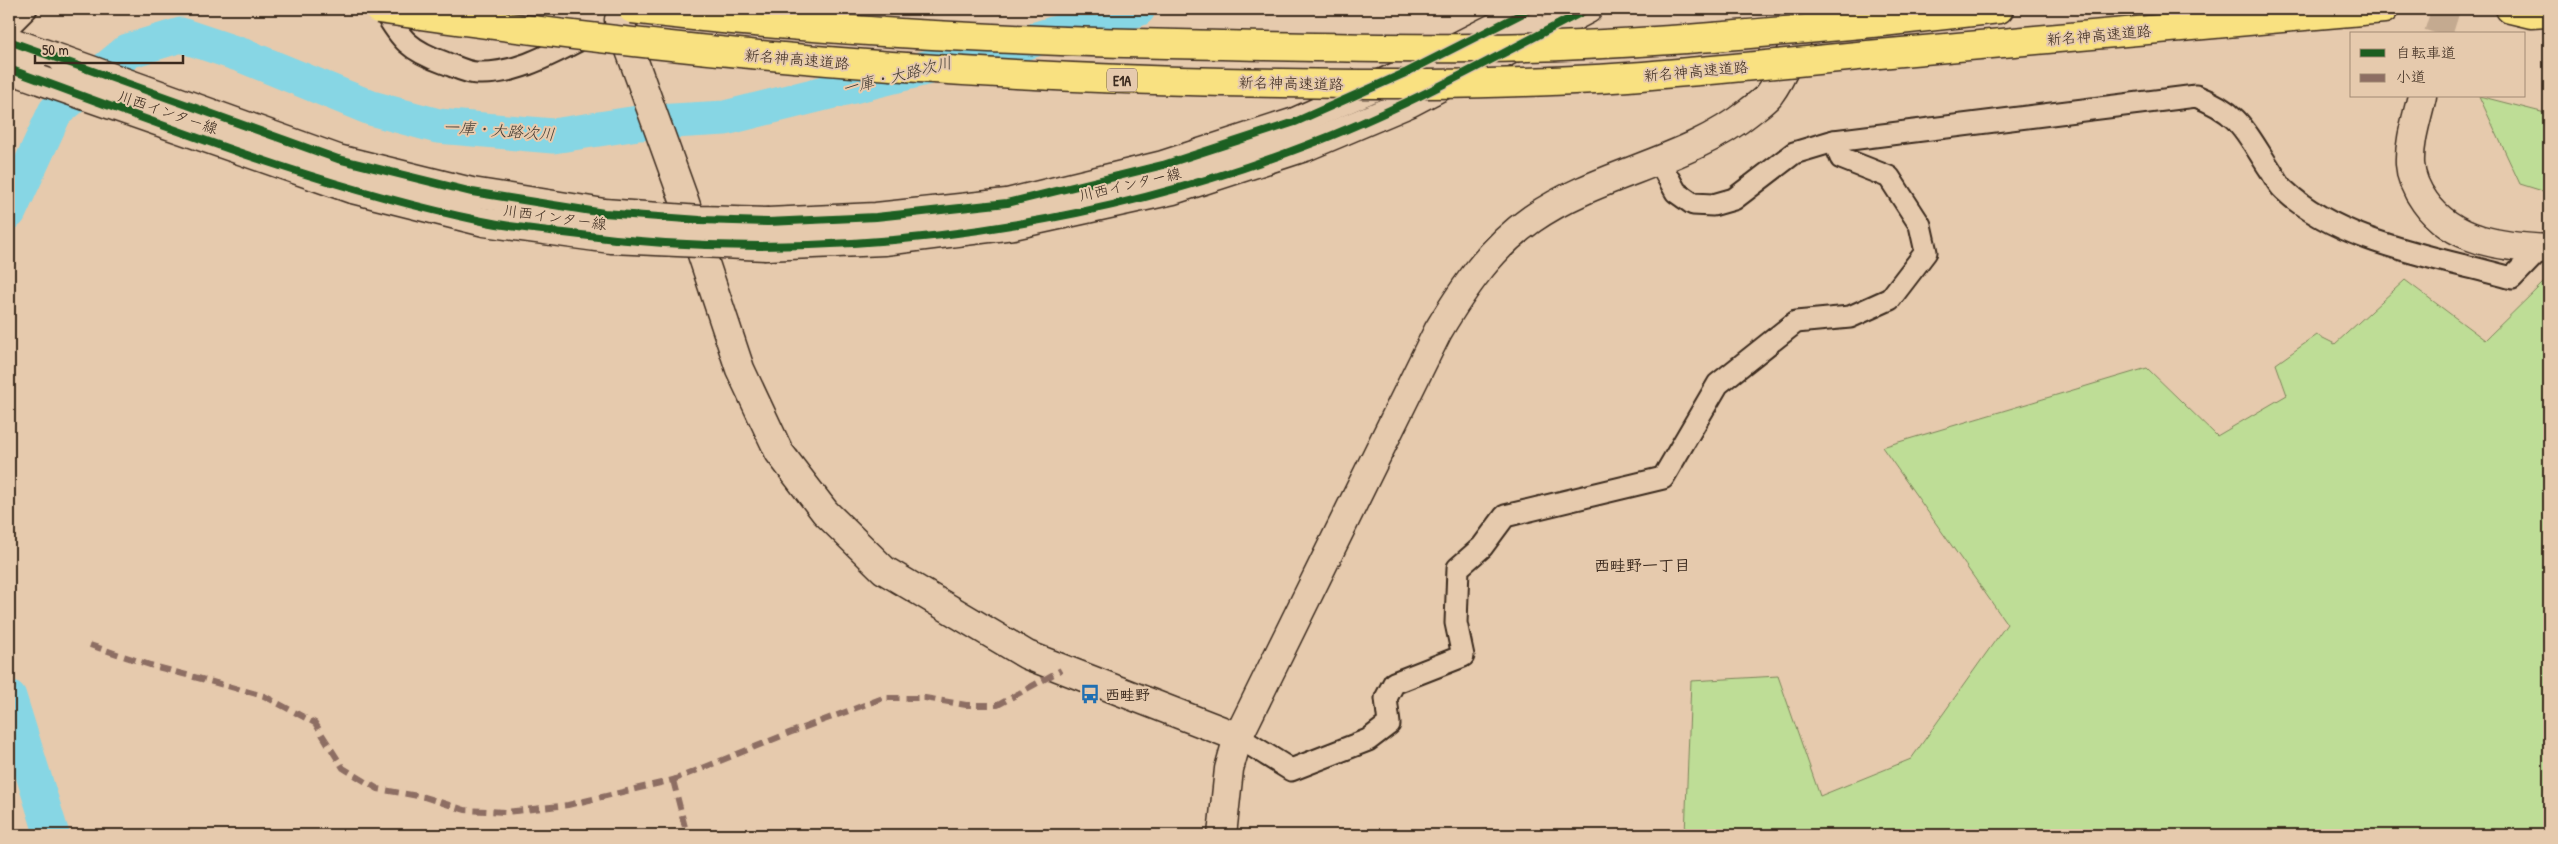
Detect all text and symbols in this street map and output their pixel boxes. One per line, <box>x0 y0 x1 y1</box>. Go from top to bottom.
street label: 新名神高速道路 <box>2046 20 2152 50</box>
scale bar <box>35 32 182 64</box>
legend <box>2350 32 2526 98</box>
text: 50 m <box>42 39 69 60</box>
text: 自転車道 <box>2396 42 2456 63</box>
street label: 新名神高速道路 <box>744 44 850 74</box>
water label: 一庫・大路次川 <box>840 51 954 99</box>
street label: 新名神高速道路 <box>1643 56 1749 86</box>
text: 小道 <box>2396 66 2426 87</box>
road number: E1A <box>1107 68 1137 92</box>
street label: 新名神高速道路 <box>1238 72 1344 94</box>
street label: 川西インター線 <box>115 85 221 139</box>
water label: 一庫・大路次川 <box>442 115 556 145</box>
street label: 川西インター線 <box>1077 162 1183 206</box>
street label: 川西インター線 <box>502 199 608 235</box>
district label: 西畦野一丁目 <box>1594 554 1690 576</box>
bus stop icon: 西畦野 <box>1079 683 1101 705</box>
place label: 西畦野 <box>1105 684 1150 705</box>

